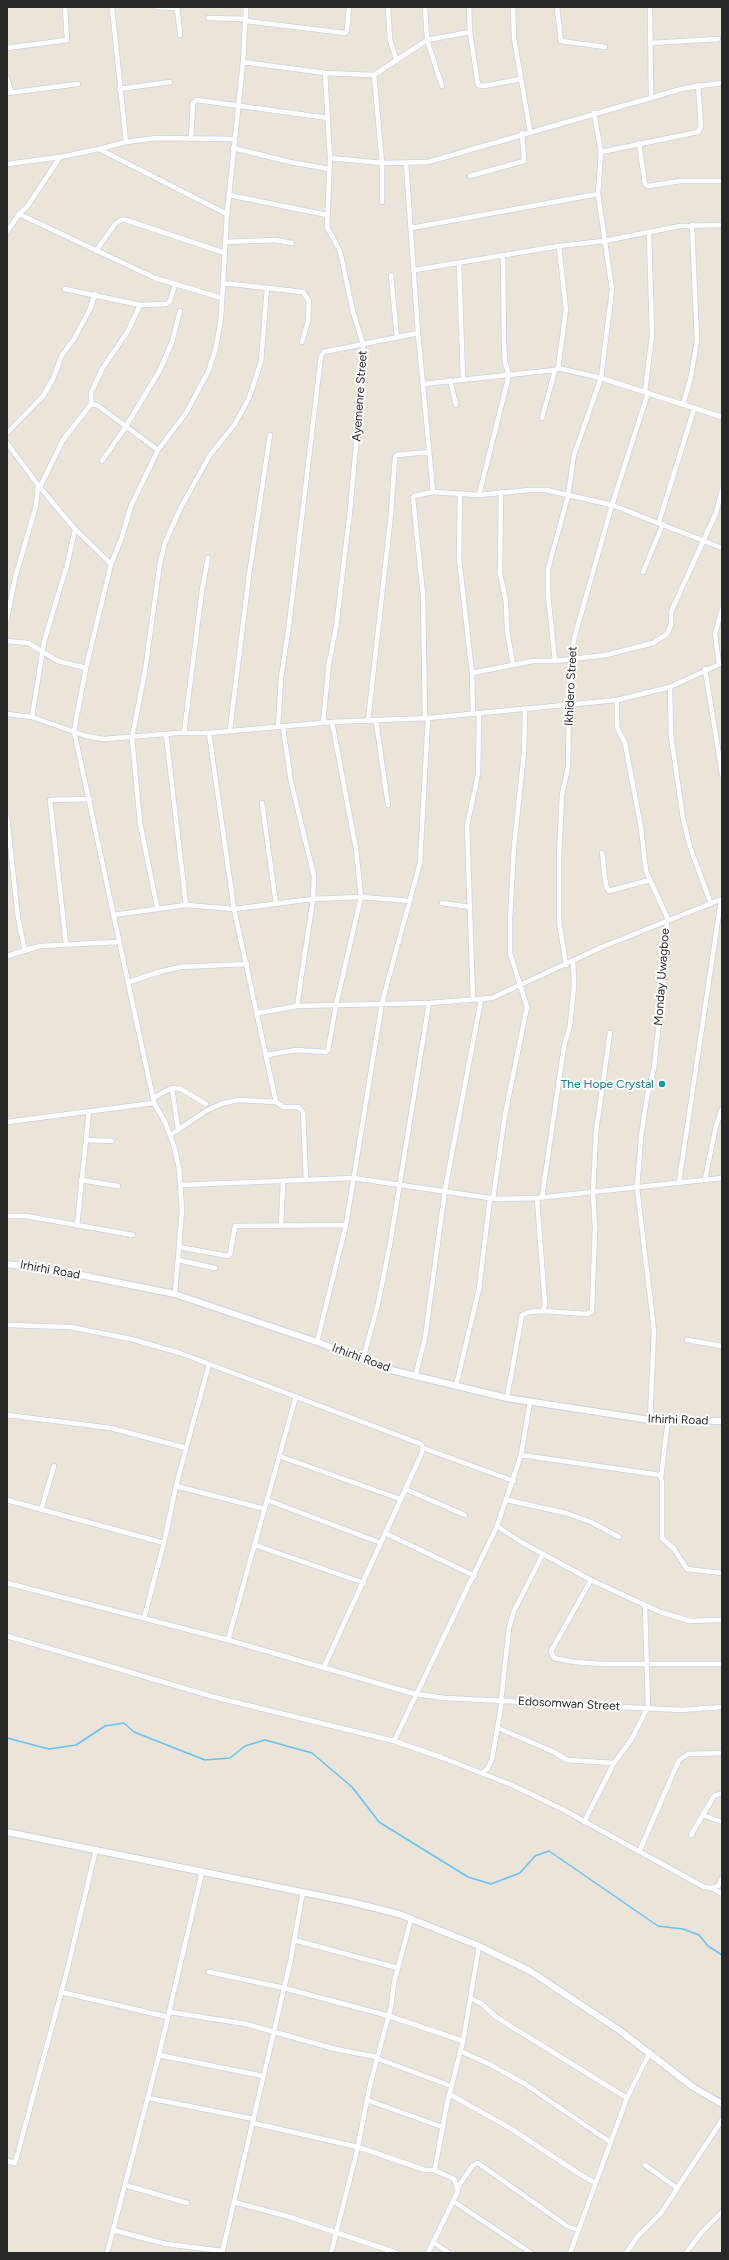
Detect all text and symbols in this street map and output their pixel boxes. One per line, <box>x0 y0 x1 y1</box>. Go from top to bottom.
street label: Ayemenre Street <box>350 350 370 442</box>
street label: Ikhidero Street <box>562 646 580 726</box>
street label: Monday Uwagboe <box>651 928 673 1026</box>
place label: The Hope Crystal <box>561 1077 654 1091</box>
marker: The Hope Crystal <box>657 1079 667 1089</box>
street label: Irhirhi Road <box>19 1258 81 1282</box>
street label: Irhirhi Road <box>330 1341 392 1375</box>
street label: Irhirhi Road <box>647 1412 709 1428</box>
street label: Edosomwan Street <box>517 1694 621 1714</box>

